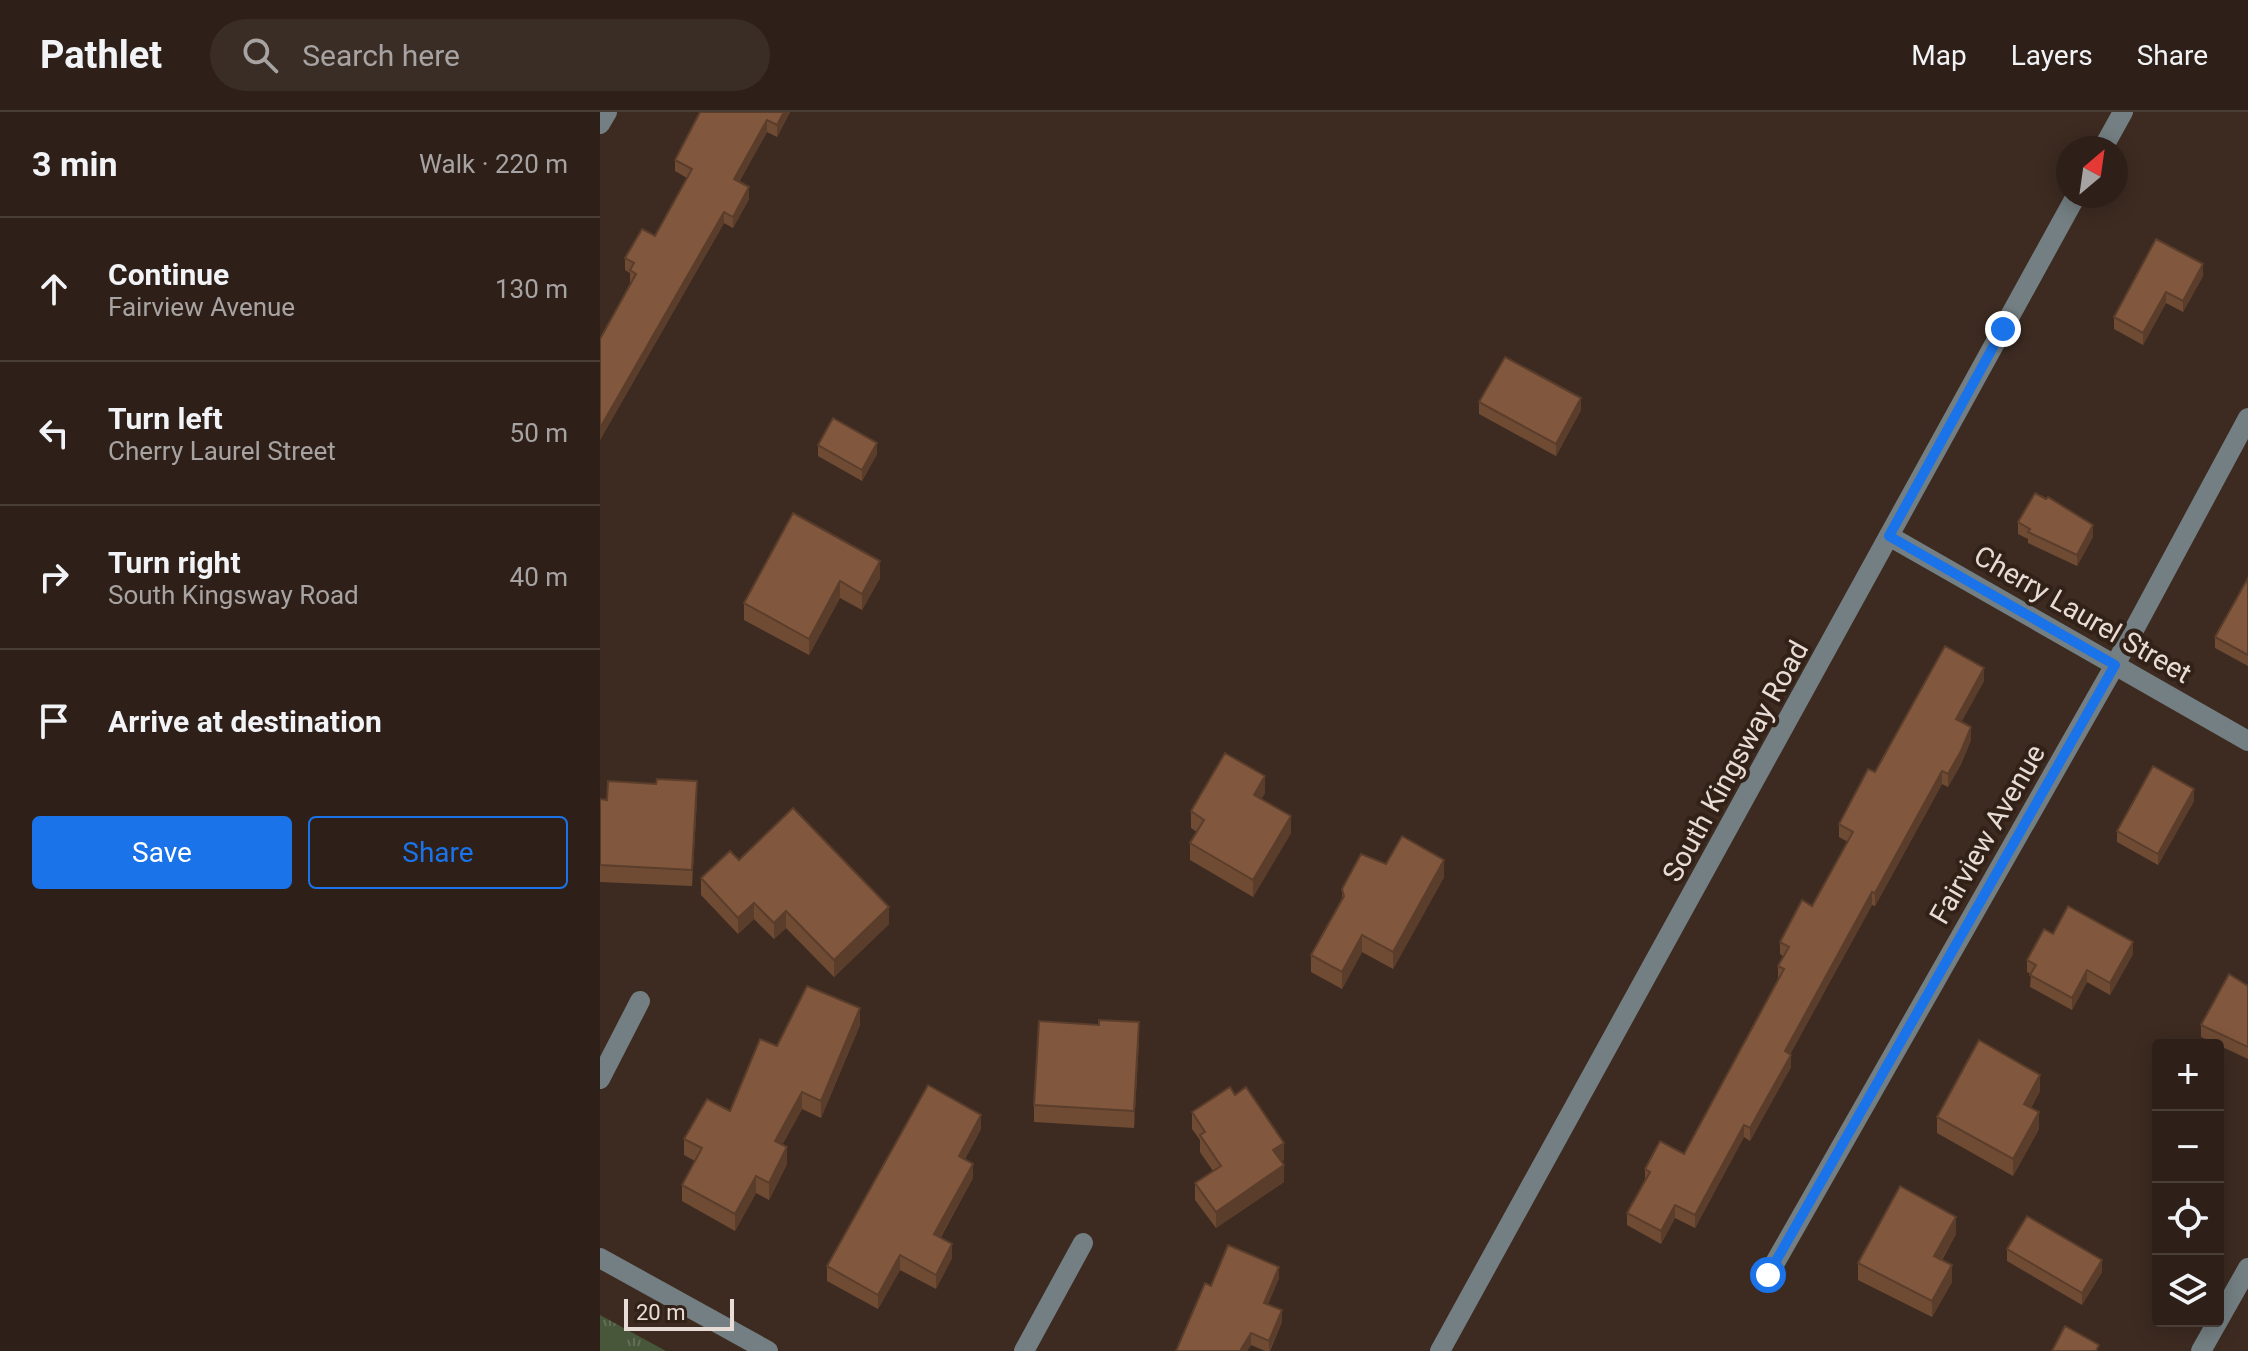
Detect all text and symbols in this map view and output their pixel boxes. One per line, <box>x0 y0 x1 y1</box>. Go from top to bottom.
search box <box>210 19 770 91</box>
text: Pathlet <box>40 33 162 77</box>
icon: search <box>238 33 282 77</box>
text: Search here <box>302 38 460 73</box>
text: Map <box>1911 39 1967 72</box>
text: Layers <box>2011 39 2093 72</box>
text: Share <box>2137 39 2208 72</box>
north arrow <box>2056 136 2128 208</box>
text: 3 min <box>32 144 117 184</box>
text: Walk · 220 m <box>419 149 568 179</box>
text: Continue <box>108 257 229 292</box>
icon: ahead <box>32 267 76 311</box>
text: 130 m <box>495 274 568 304</box>
text: Fairview Avenue <box>108 292 295 322</box>
route end <box>1985 311 2021 347</box>
text: Turn left <box>108 401 223 436</box>
icon: left <box>32 411 76 455</box>
text: 50 m <box>510 418 568 448</box>
text: Cherry Laurel Street <box>108 436 336 466</box>
street label: Cherry Laurel Street <box>1968 539 2197 690</box>
text: Turn right <box>108 545 241 580</box>
icon: right <box>32 555 76 599</box>
text: 40 m <box>510 562 568 592</box>
text: South Kingsway Road <box>108 580 359 610</box>
street label: South Kingsway Road <box>1656 635 1815 887</box>
icon: arrive <box>32 699 76 743</box>
text: Arrive at destination <box>108 704 382 739</box>
street label: Fairview Avenue <box>1923 739 2052 930</box>
button: Save <box>32 816 292 889</box>
button: Share <box>308 816 568 889</box>
map controls <box>2152 1039 2224 1327</box>
button: + <box>2152 1039 2224 1111</box>
button: − <box>2152 1111 2224 1183</box>
button: locate <box>2152 1183 2224 1255</box>
button: layers <box>2152 1255 2224 1327</box>
route start <box>1750 1257 1786 1293</box>
scale bar <box>624 1295 734 1331</box>
text: 20 m <box>636 1300 685 1325</box>

